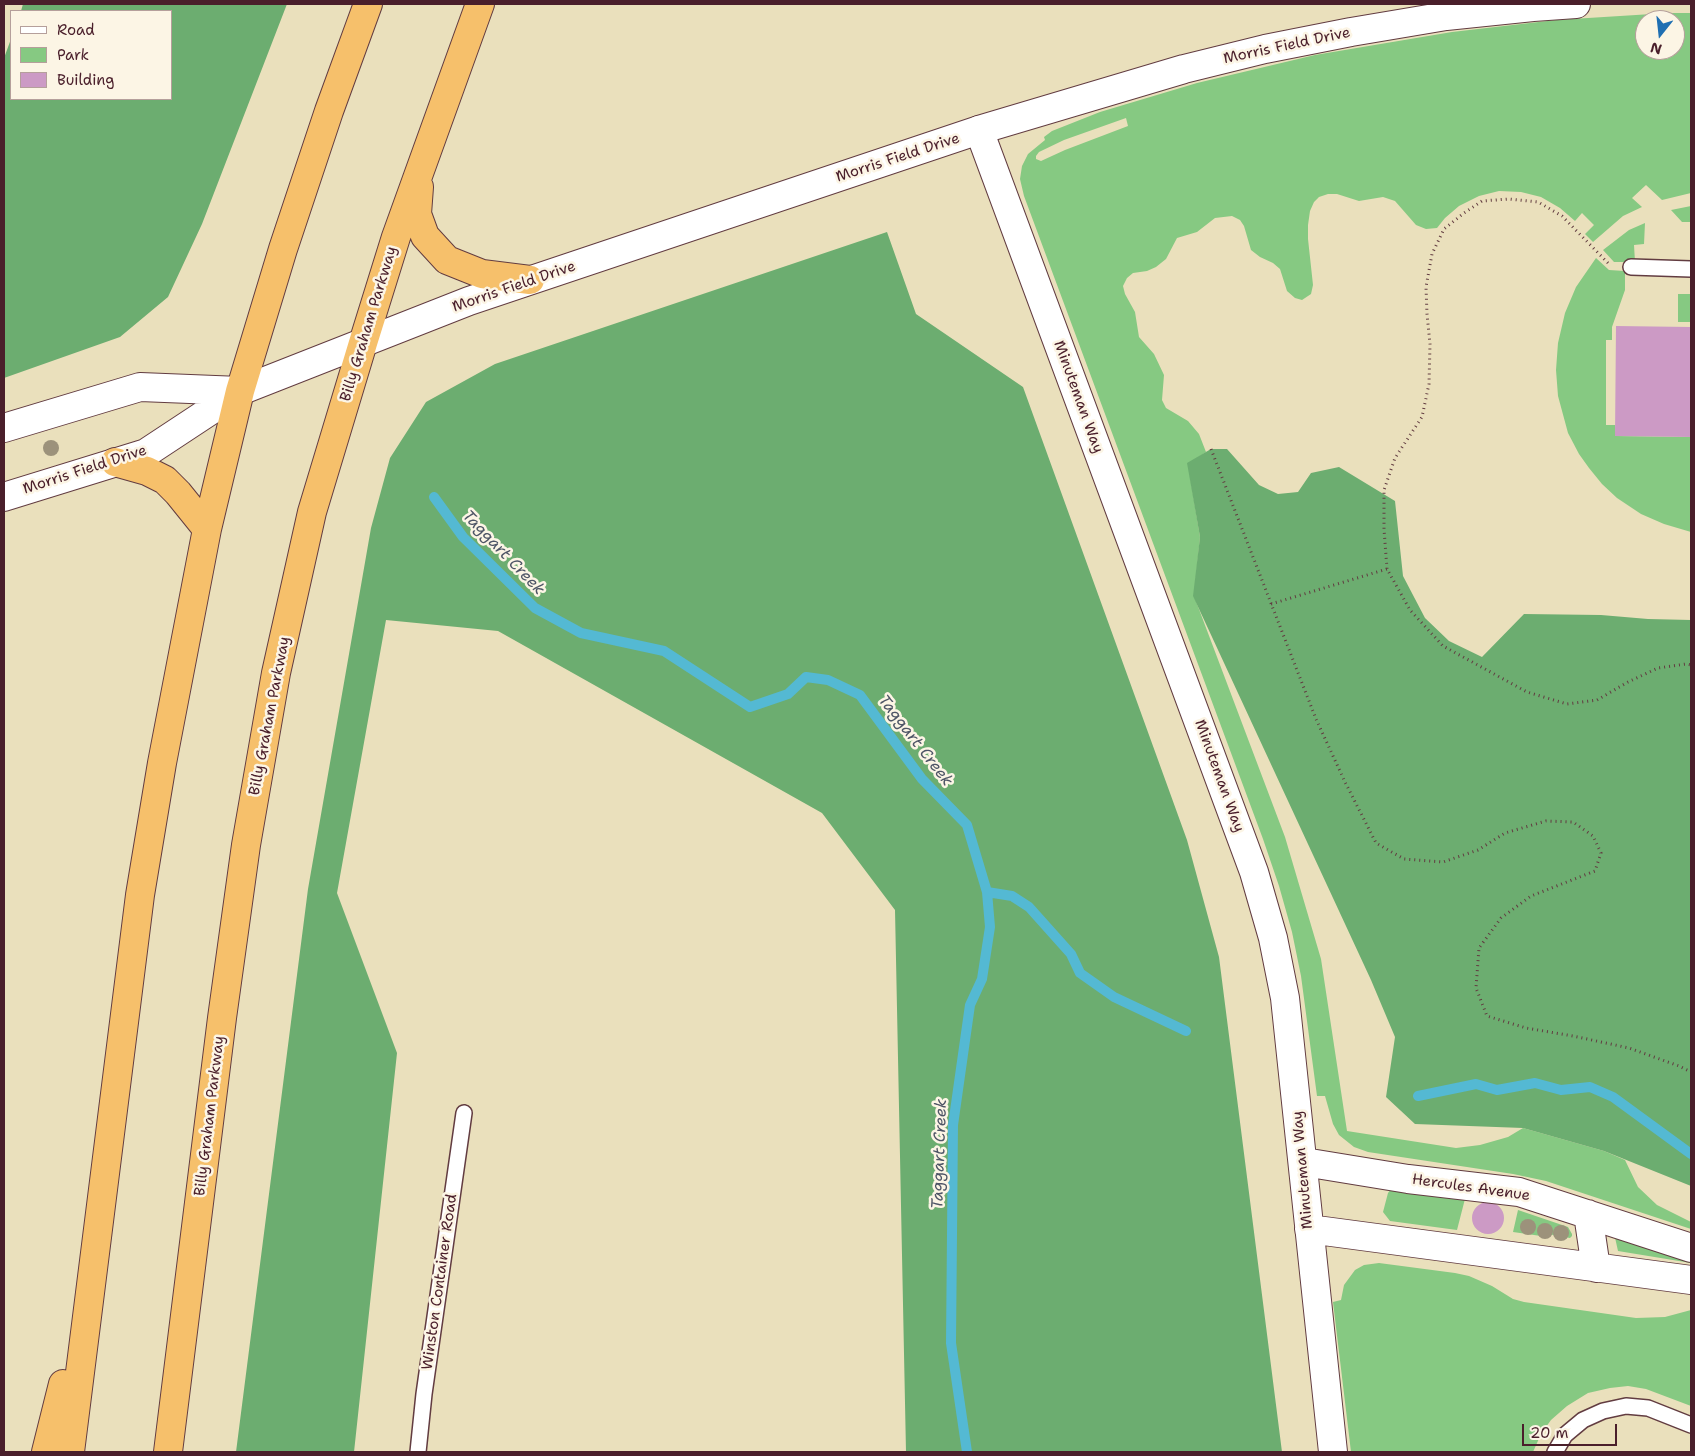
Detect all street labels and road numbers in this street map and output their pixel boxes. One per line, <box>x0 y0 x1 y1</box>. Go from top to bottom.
street label: Morris Field Drive <box>1222 24 1352 68</box>
street label: Morris Field Drive <box>834 129 962 187</box>
street label: Billy Graham Parkway <box>337 244 401 404</box>
street label: Morris Field Drive <box>450 257 578 317</box>
street label: Minuteman Way <box>1049 338 1107 456</box>
street label: Morris Field Drive <box>21 441 149 499</box>
street label: Billy Graham Parkway <box>246 635 294 797</box>
street label: Minuteman Way <box>1190 717 1248 835</box>
street label: Billy Graham Parkway <box>191 1035 229 1197</box>
street label: Minuteman Way <box>1289 1110 1317 1230</box>
street label: Hercules Avenue <box>1411 1171 1531 1205</box>
street label: Winston Container Road <box>419 1193 461 1371</box>

